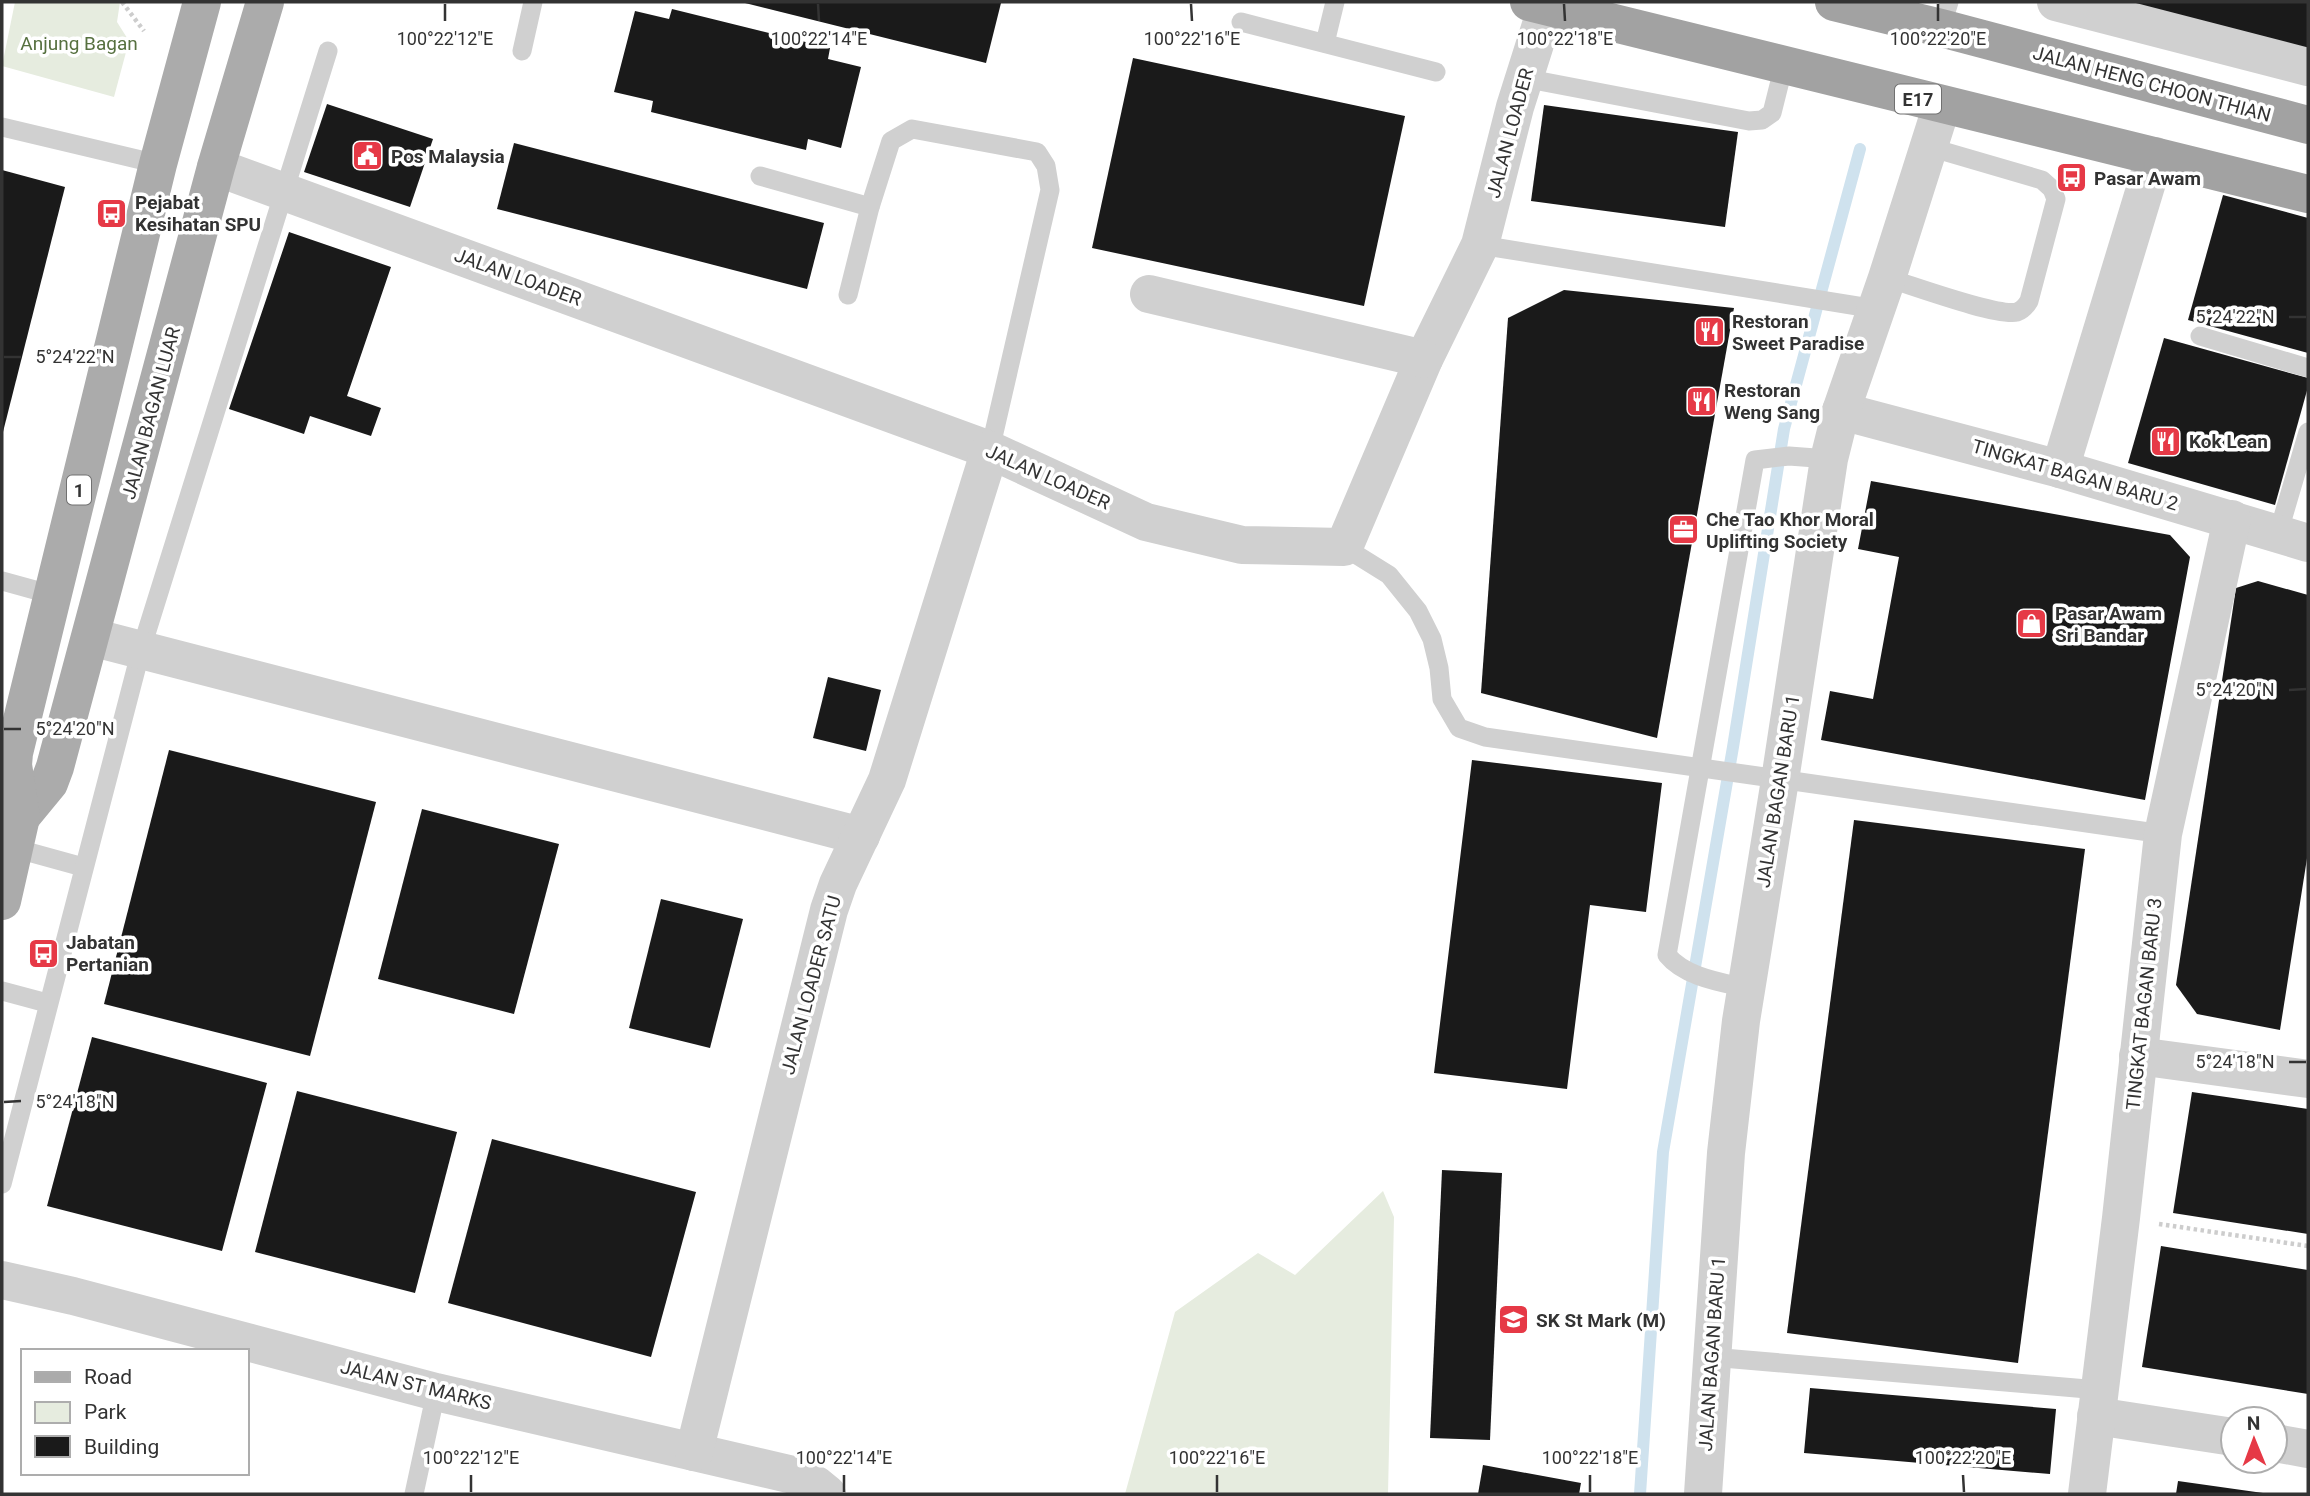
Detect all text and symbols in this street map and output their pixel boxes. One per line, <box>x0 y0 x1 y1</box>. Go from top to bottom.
text: 100°22'12"E <box>397 28 493 49</box>
text: 100°22'14"E <box>771 28 867 49</box>
text: 100°22'16"E <box>1144 28 1240 49</box>
text: 100°22'18"E <box>1517 28 1613 49</box>
text: 100°22'20"E <box>1890 28 1986 49</box>
park label: Anjung Bagan <box>20 32 138 55</box>
street label: JALAN HENG CHOON THIAN <box>2030 41 2274 127</box>
street label: JALAN LOADER <box>1482 65 1538 201</box>
road number: E17 <box>1895 84 1941 114</box>
public building icon: Pos Malaysia <box>351 139 385 173</box>
place label: Pos Malaysia <box>391 145 505 168</box>
bus stop icon: Pasar Awam <box>2054 161 2088 195</box>
place label: Pasar Awam <box>2094 167 2201 190</box>
place label: Pejabat Kesihatan SPU <box>135 191 261 236</box>
bus stop icon: Pejabat Kesihatan SPU <box>95 196 129 230</box>
street label: JALAN LOADER <box>451 243 585 311</box>
text: 5°24'22"N <box>2195 306 2275 327</box>
place label: Restoran Sweet Paradise <box>1732 310 1864 355</box>
restaurant icon: Restoran Sweet Paradise <box>1692 315 1726 349</box>
street label: JALAN BAGAN LUAR <box>117 324 185 502</box>
text: 5°24'22"N <box>35 346 115 367</box>
place label: Restoran Weng Sang <box>1724 379 1820 424</box>
restaurant icon: Restoran Weng Sang <box>1684 384 1718 418</box>
restaurant icon: Kok Lean <box>2149 424 2183 458</box>
place label: Kok Lean <box>2189 430 2268 453</box>
street label: TINGKAT BAGAN BARU 2 <box>1969 435 2181 515</box>
street label: JALAN LOADER <box>982 439 1114 515</box>
road number: 1 <box>67 476 91 504</box>
place label: Che Tao Khor Moral Uplifting Society <box>1706 508 1874 553</box>
office icon: Che Tao Khor Moral Uplifting Society <box>1666 513 1700 547</box>
place label: Pasar Awam Sri Bandar <box>2055 602 2162 647</box>
shop icon: Pasar Awam Sri Bandar <box>2015 607 2049 641</box>
text: 5°24'20"N <box>2195 679 2275 700</box>
street label: JALAN BAGAN BARU 1 <box>1751 693 1805 889</box>
text: 5°24'20"N <box>35 718 115 739</box>
street label: JALAN LOADER SATU <box>776 893 846 1077</box>
street label: TINGKAT BAGAN BARU 3 <box>2121 897 2167 1111</box>
place label: Jabatan Pertanian <box>66 931 149 976</box>
bus stop icon: Jabatan Pertanian <box>26 936 60 970</box>
text: 5°24'18"N <box>2195 1051 2275 1072</box>
text: 5°24'18"N <box>35 1091 115 1112</box>
street label: JALAN BAGAN BARU 1 <box>1694 1256 1730 1452</box>
school or university icon: SK St Mark (M) <box>1496 1303 1530 1337</box>
place label: SK St Mark (M) <box>1536 1309 1666 1332</box>
legend <box>21 1349 248 1475</box>
street label: JALAN ST MARKS <box>338 1355 494 1415</box>
text: Road <box>84 1365 132 1389</box>
text: Park <box>84 1400 127 1424</box>
north arrow <box>2219 1405 2289 1475</box>
text: N <box>2247 1412 2261 1435</box>
text: Building <box>84 1435 159 1459</box>
text: 100°22'12"E <box>423 1447 519 1468</box>
text: 100°22'14"E <box>796 1447 892 1468</box>
text: 100°22'16"E <box>1169 1447 1265 1468</box>
text: 100°22'18"E <box>1542 1447 1638 1468</box>
text: 100°22'20"E <box>1915 1447 2011 1468</box>

